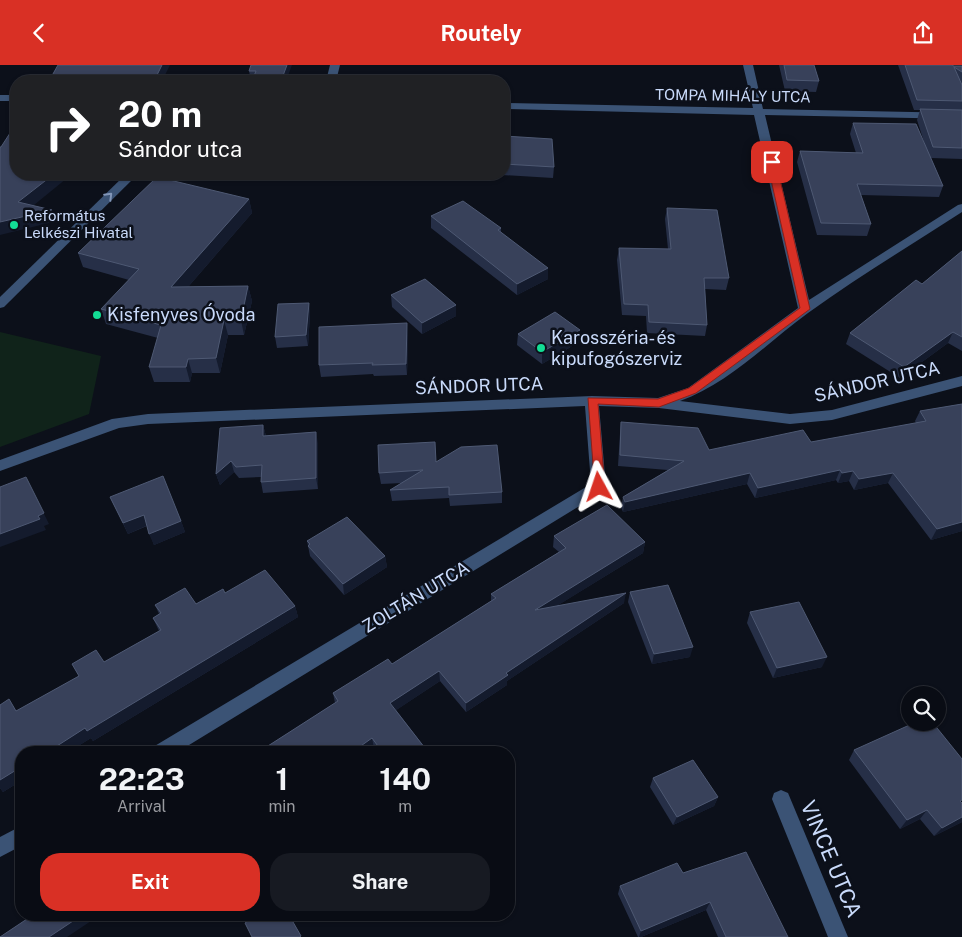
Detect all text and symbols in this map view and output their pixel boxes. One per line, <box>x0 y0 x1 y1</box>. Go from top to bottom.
icon: back <box>25 19 53 47</box>
icon: share <box>909 19 937 47</box>
text: Routely <box>440 20 522 46</box>
street label: TOMPA MIHÁLY UTCA <box>655 86 811 105</box>
text: 20 m <box>118 94 202 135</box>
icon: right <box>35 95 100 160</box>
text: Sándor utca <box>118 136 242 162</box>
pin <box>751 141 793 183</box>
icon: arrive <box>758 148 786 176</box>
one-way arrow <box>103 193 112 202</box>
place label: Református Lelkészi Hivatal <box>24 207 133 241</box>
marker: Református Lelkészi Hivatal <box>8 219 20 231</box>
place label: Kisfenyves Óvoda <box>107 303 255 325</box>
marker: Kisfenyves Óvoda <box>91 309 103 321</box>
place label: Karosszéria- és kipufogószerviz <box>551 327 682 369</box>
marker: Karosszéria- és kipufogószerviz <box>535 342 547 354</box>
street label: SÁNDOR UTCA <box>812 356 942 406</box>
street label: SÁNDOR UTCA <box>414 372 544 398</box>
position arrow <box>572 460 624 512</box>
street label: ZOLTÁN UTCA <box>358 555 473 637</box>
map controls <box>901 686 946 731</box>
button: search <box>901 686 946 731</box>
text: 22:23 <box>99 761 185 797</box>
text: 1 <box>276 761 288 797</box>
text: 140 <box>379 761 431 797</box>
text: Arrival <box>117 797 166 816</box>
text: min <box>268 797 296 816</box>
text: m <box>398 797 412 816</box>
street label: VINCE UTCA <box>796 797 867 921</box>
button: Exit <box>40 853 260 911</box>
button: Share <box>270 853 490 911</box>

